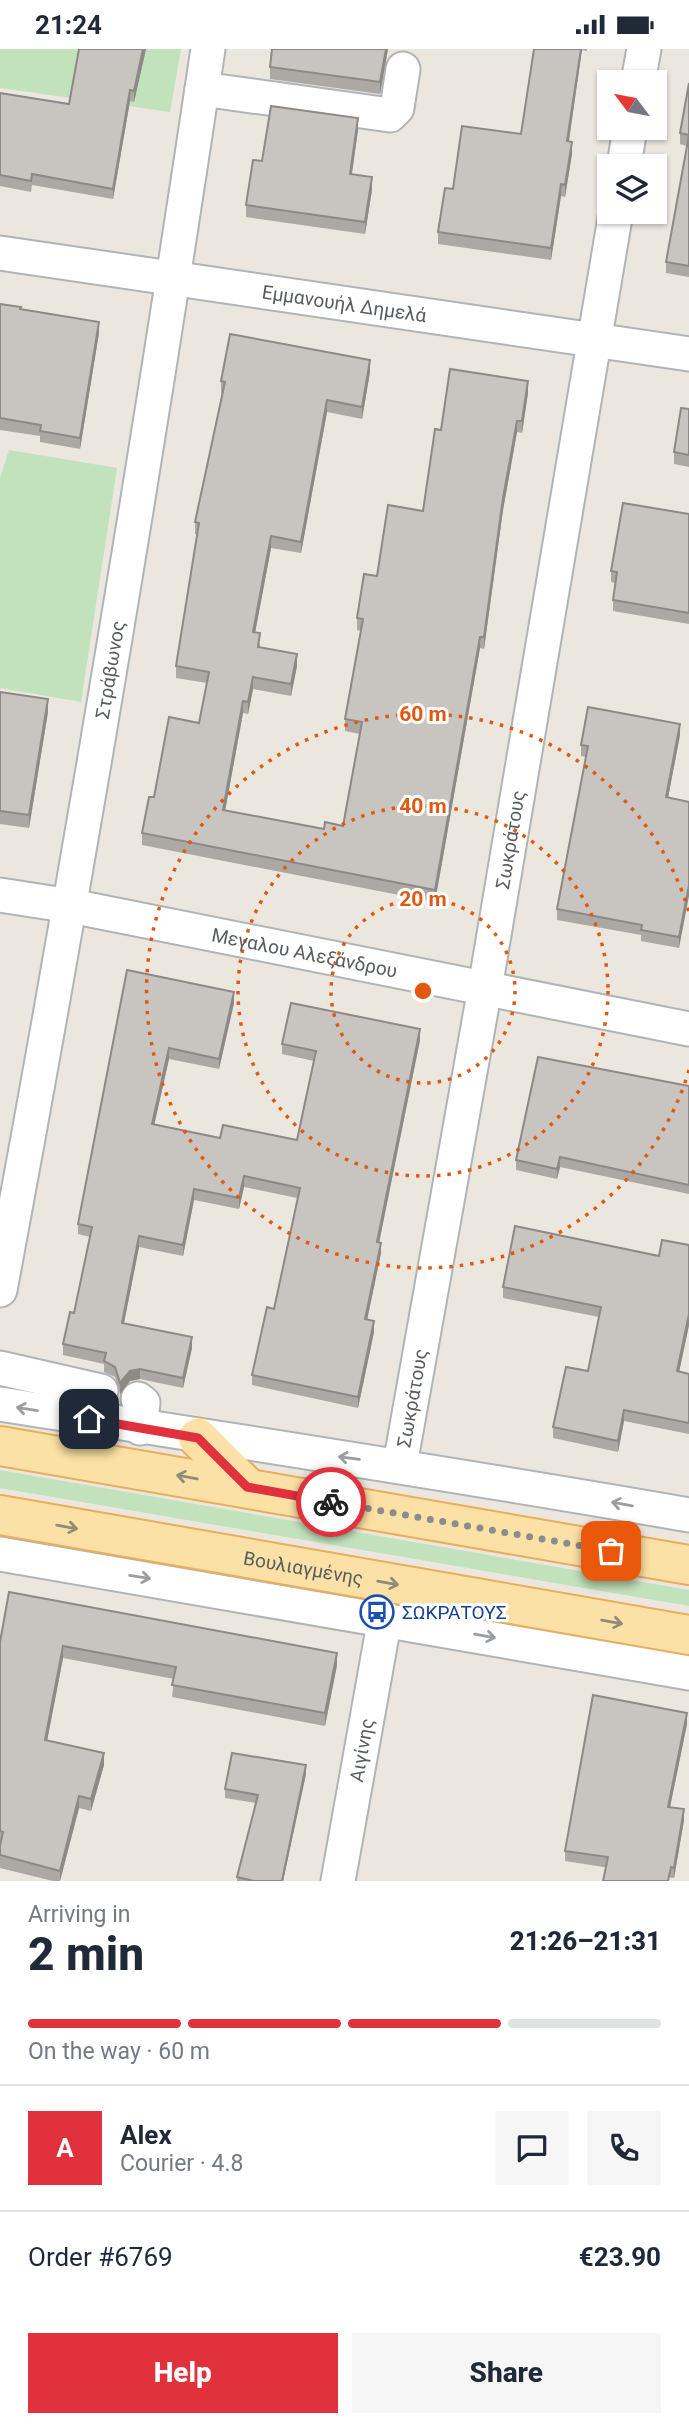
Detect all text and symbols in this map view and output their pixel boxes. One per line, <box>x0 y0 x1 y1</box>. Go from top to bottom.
text: 21:24 <box>35 10 102 40</box>
north arrow <box>597 70 667 140</box>
map controls <box>597 70 667 224</box>
button: layers <box>597 154 667 224</box>
street label: Εμμανουήλ Δημελά <box>261 280 428 327</box>
street label: Στράβωνος <box>90 619 129 721</box>
text: 60 m <box>399 702 447 726</box>
street label: Σωκράτους <box>490 788 530 891</box>
text: 40 m <box>399 794 447 818</box>
text: 20 m <box>399 887 447 911</box>
street label: Μεγαλου Αλεξάνδρου <box>210 923 399 982</box>
centre of rings <box>411 979 435 1003</box>
street label: Σωκράτους <box>392 1347 432 1449</box>
pin <box>59 1389 119 1449</box>
icon: home <box>70 1400 108 1438</box>
one-way arrow <box>17 1402 39 1415</box>
one-way arrow <box>338 1451 361 1464</box>
courier <box>296 1467 366 1537</box>
one-way arrow <box>176 1470 199 1483</box>
icon: bike <box>312 1483 350 1521</box>
one-way arrow <box>611 1496 634 1510</box>
one-way arrow <box>55 1521 78 1534</box>
pin <box>581 1521 641 1581</box>
icon: bag <box>592 1532 630 1570</box>
street label: Βουλιαγμένης <box>242 1546 365 1590</box>
one-way arrow <box>128 1571 151 1584</box>
one-way arrow <box>376 1577 399 1590</box>
bus stop icon: ΣΩΚΡΑΤΟΥΣ <box>358 1593 396 1631</box>
place label: ΣΩΚΡΑΤΟΥΣ <box>402 1601 507 1624</box>
one-way arrow <box>600 1616 623 1629</box>
one-way arrow <box>473 1630 496 1643</box>
street label: Αιγίνης <box>344 1716 378 1784</box>
text: Arriving in <box>28 1901 131 1928</box>
text: 21:26–21:31 <box>510 1926 661 1956</box>
text: 2 min <box>28 1927 144 1981</box>
text: On the way · 60 m <box>28 2038 210 2065</box>
button: chat <box>495 2111 569 2185</box>
button: phone <box>587 2111 661 2185</box>
text: Alex <box>120 2120 172 2150</box>
text: A <box>56 2133 74 2163</box>
text: Courier · 4.8 <box>120 2150 243 2177</box>
text: Order #6769 <box>28 2242 173 2272</box>
text: €23.90 <box>579 2242 661 2272</box>
button: Help <box>28 2333 338 2413</box>
button: Share <box>352 2333 661 2413</box>

